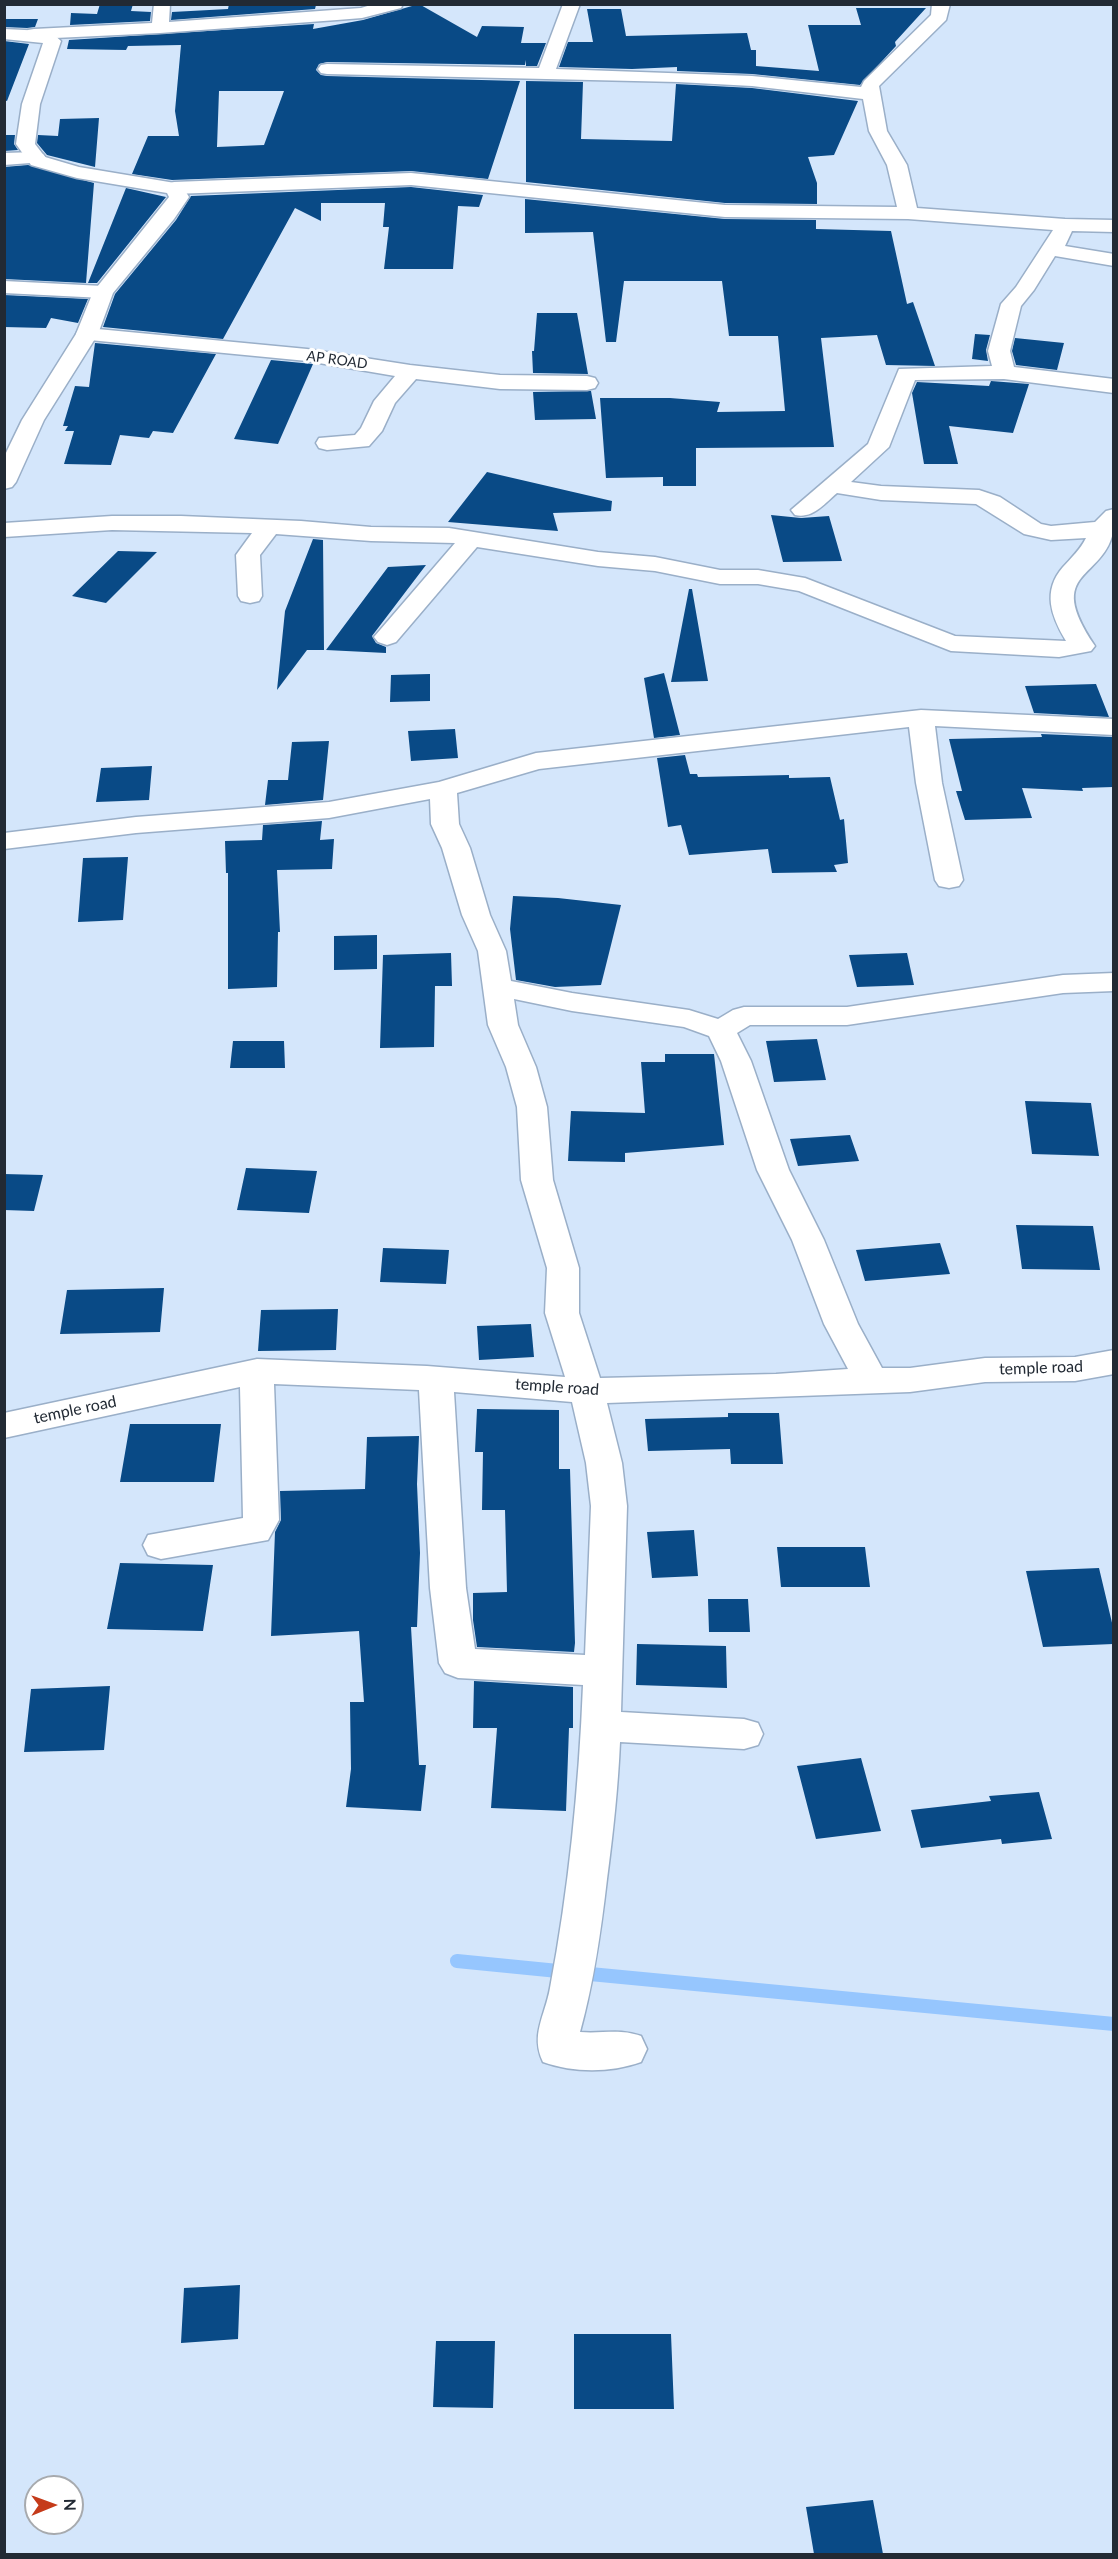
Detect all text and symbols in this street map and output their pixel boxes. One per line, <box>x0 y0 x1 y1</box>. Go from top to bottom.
street label: AP ROAD <box>306 347 368 373</box>
street label: temple road <box>999 1357 1083 1379</box>
street label: temple road <box>514 1374 600 1400</box>
street label: temple road <box>32 1392 118 1428</box>
north arrow <box>24 2475 84 2535</box>
text: N <box>61 2498 80 2511</box>

